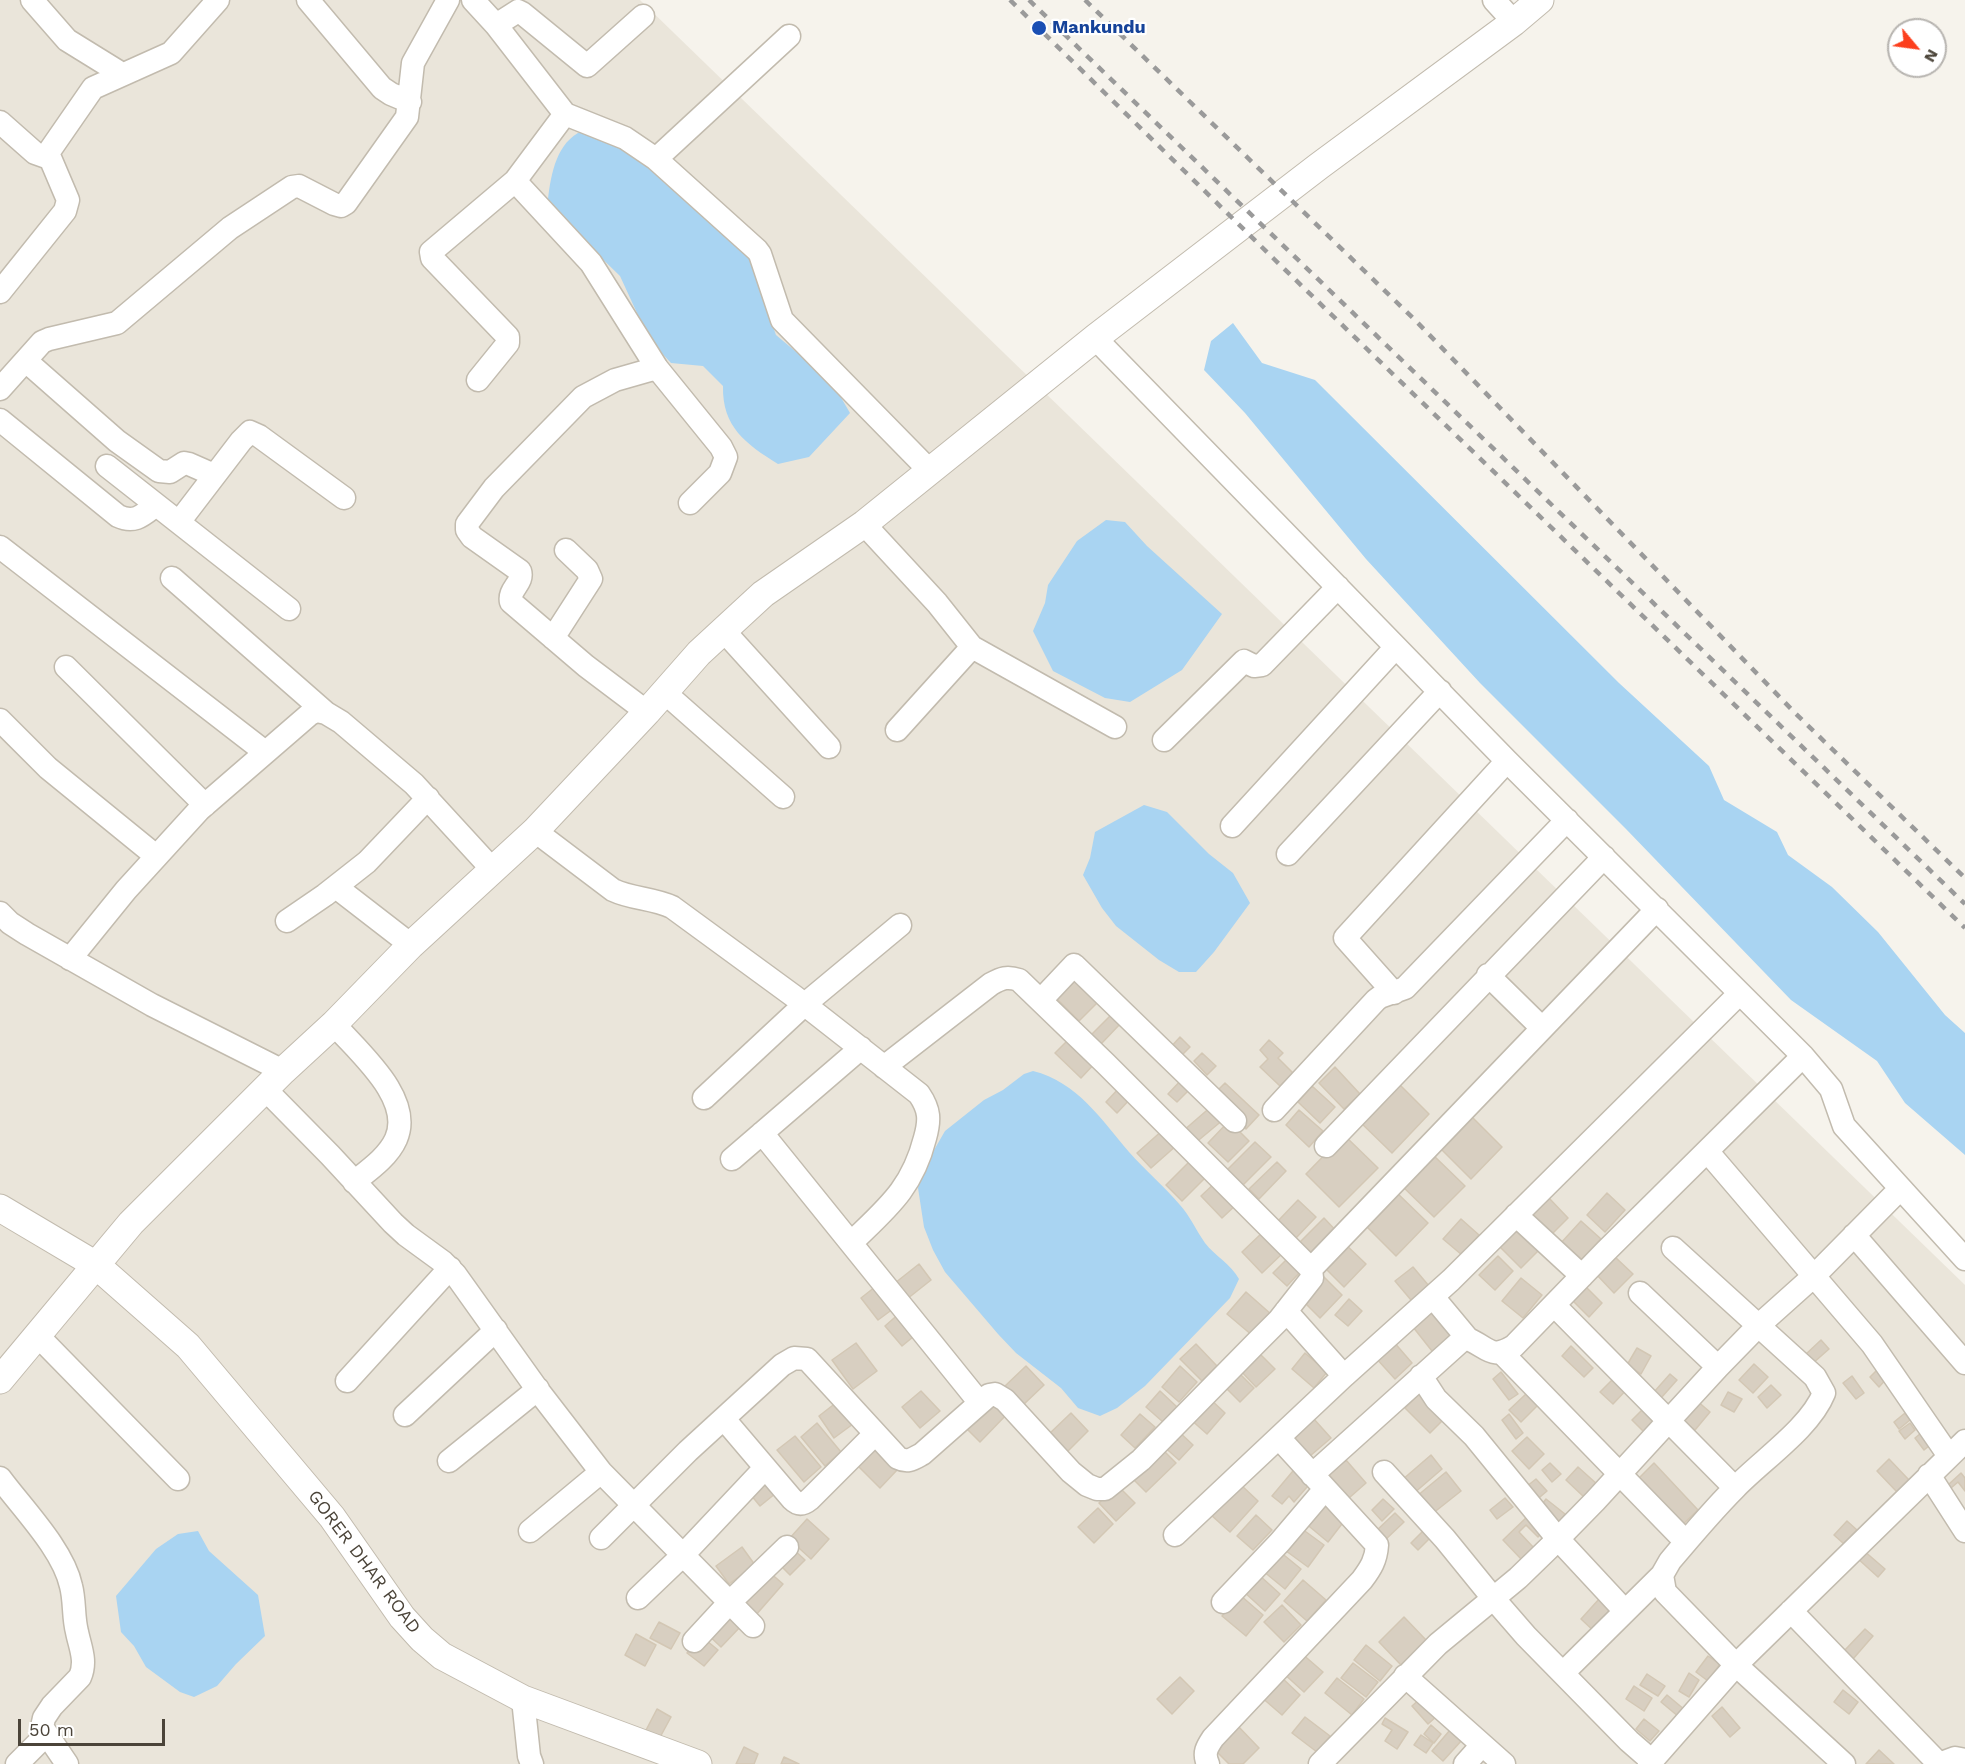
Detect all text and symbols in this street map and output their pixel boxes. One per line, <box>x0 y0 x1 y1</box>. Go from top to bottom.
place label: Mankundu <box>1052 17 1146 39</box>
north arrow <box>1887 18 1947 78</box>
marker: Mankundu <box>1030 19 1048 37</box>
text: N <box>1920 46 1943 66</box>
street label: GORER DHAR ROAD <box>303 1486 425 1638</box>
scale bar <box>21 1707 168 1745</box>
text: 50 m <box>29 1719 74 1740</box>

